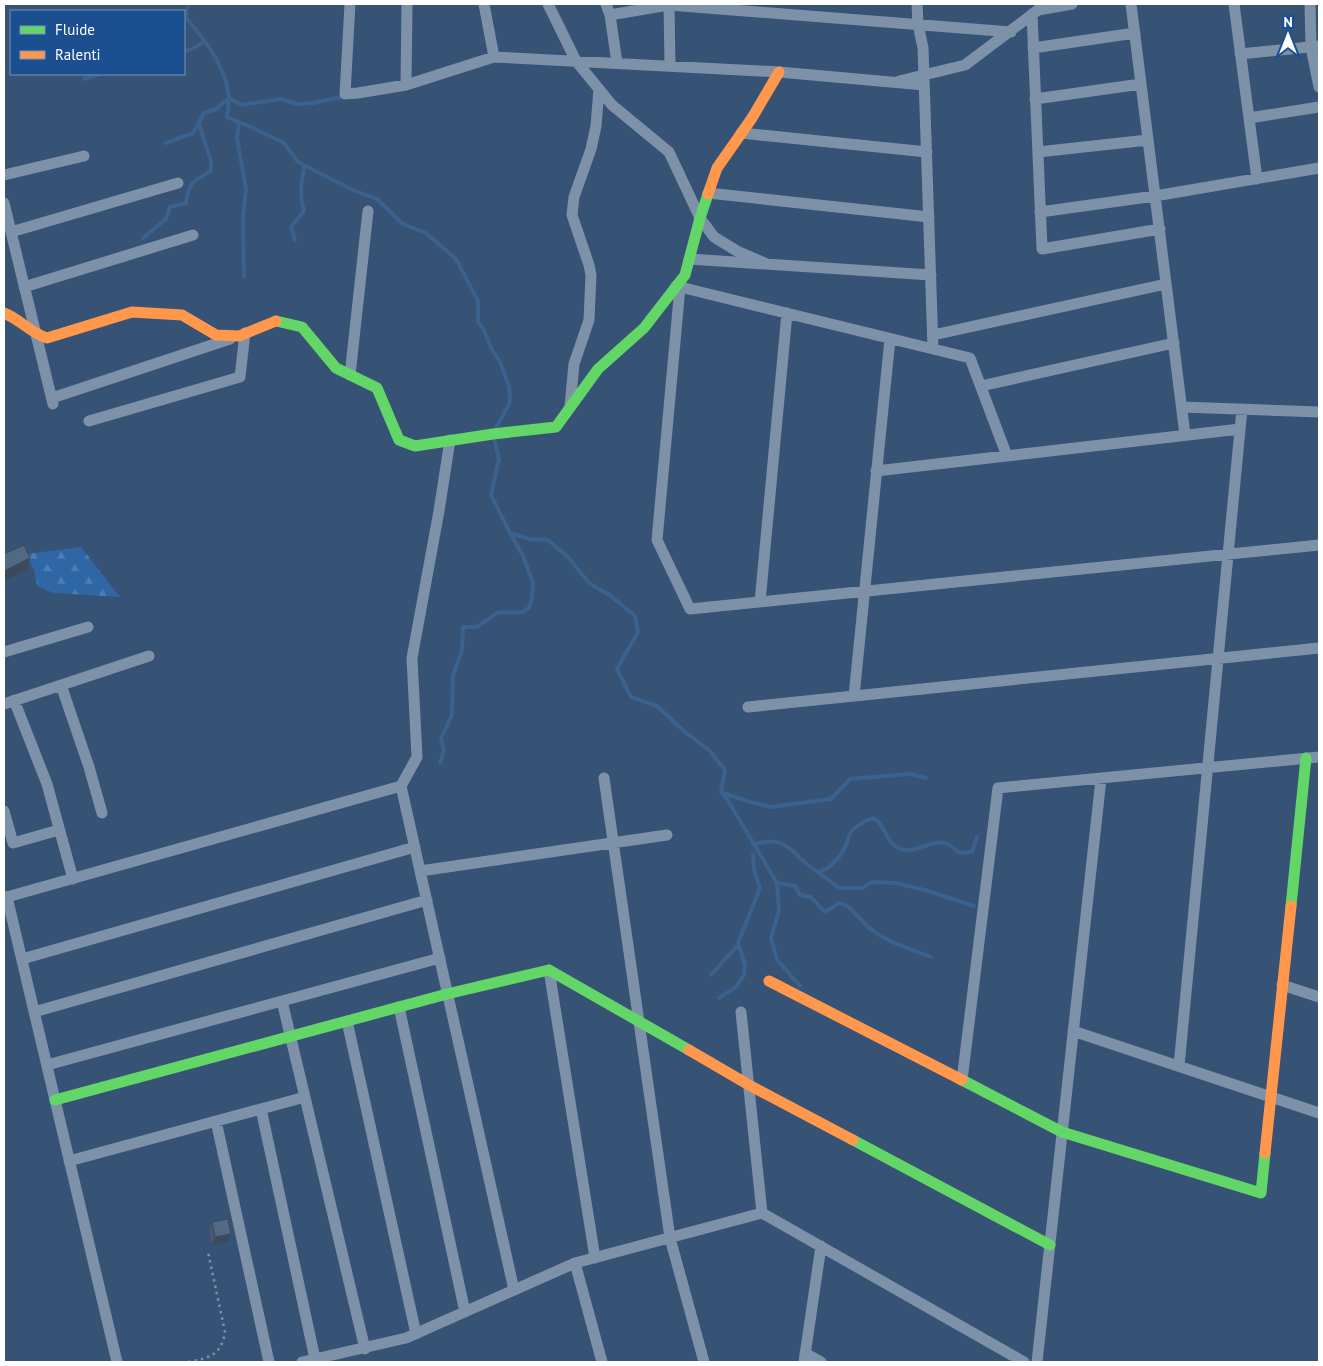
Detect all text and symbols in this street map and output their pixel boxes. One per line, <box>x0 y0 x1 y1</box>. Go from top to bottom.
legend <box>10 10 185 75</box>
north arrow <box>1263 10 1313 60</box>
text: N <box>1283 13 1293 31</box>
text: Fluide <box>55 20 95 39</box>
text: Ralenti <box>55 45 101 64</box>

